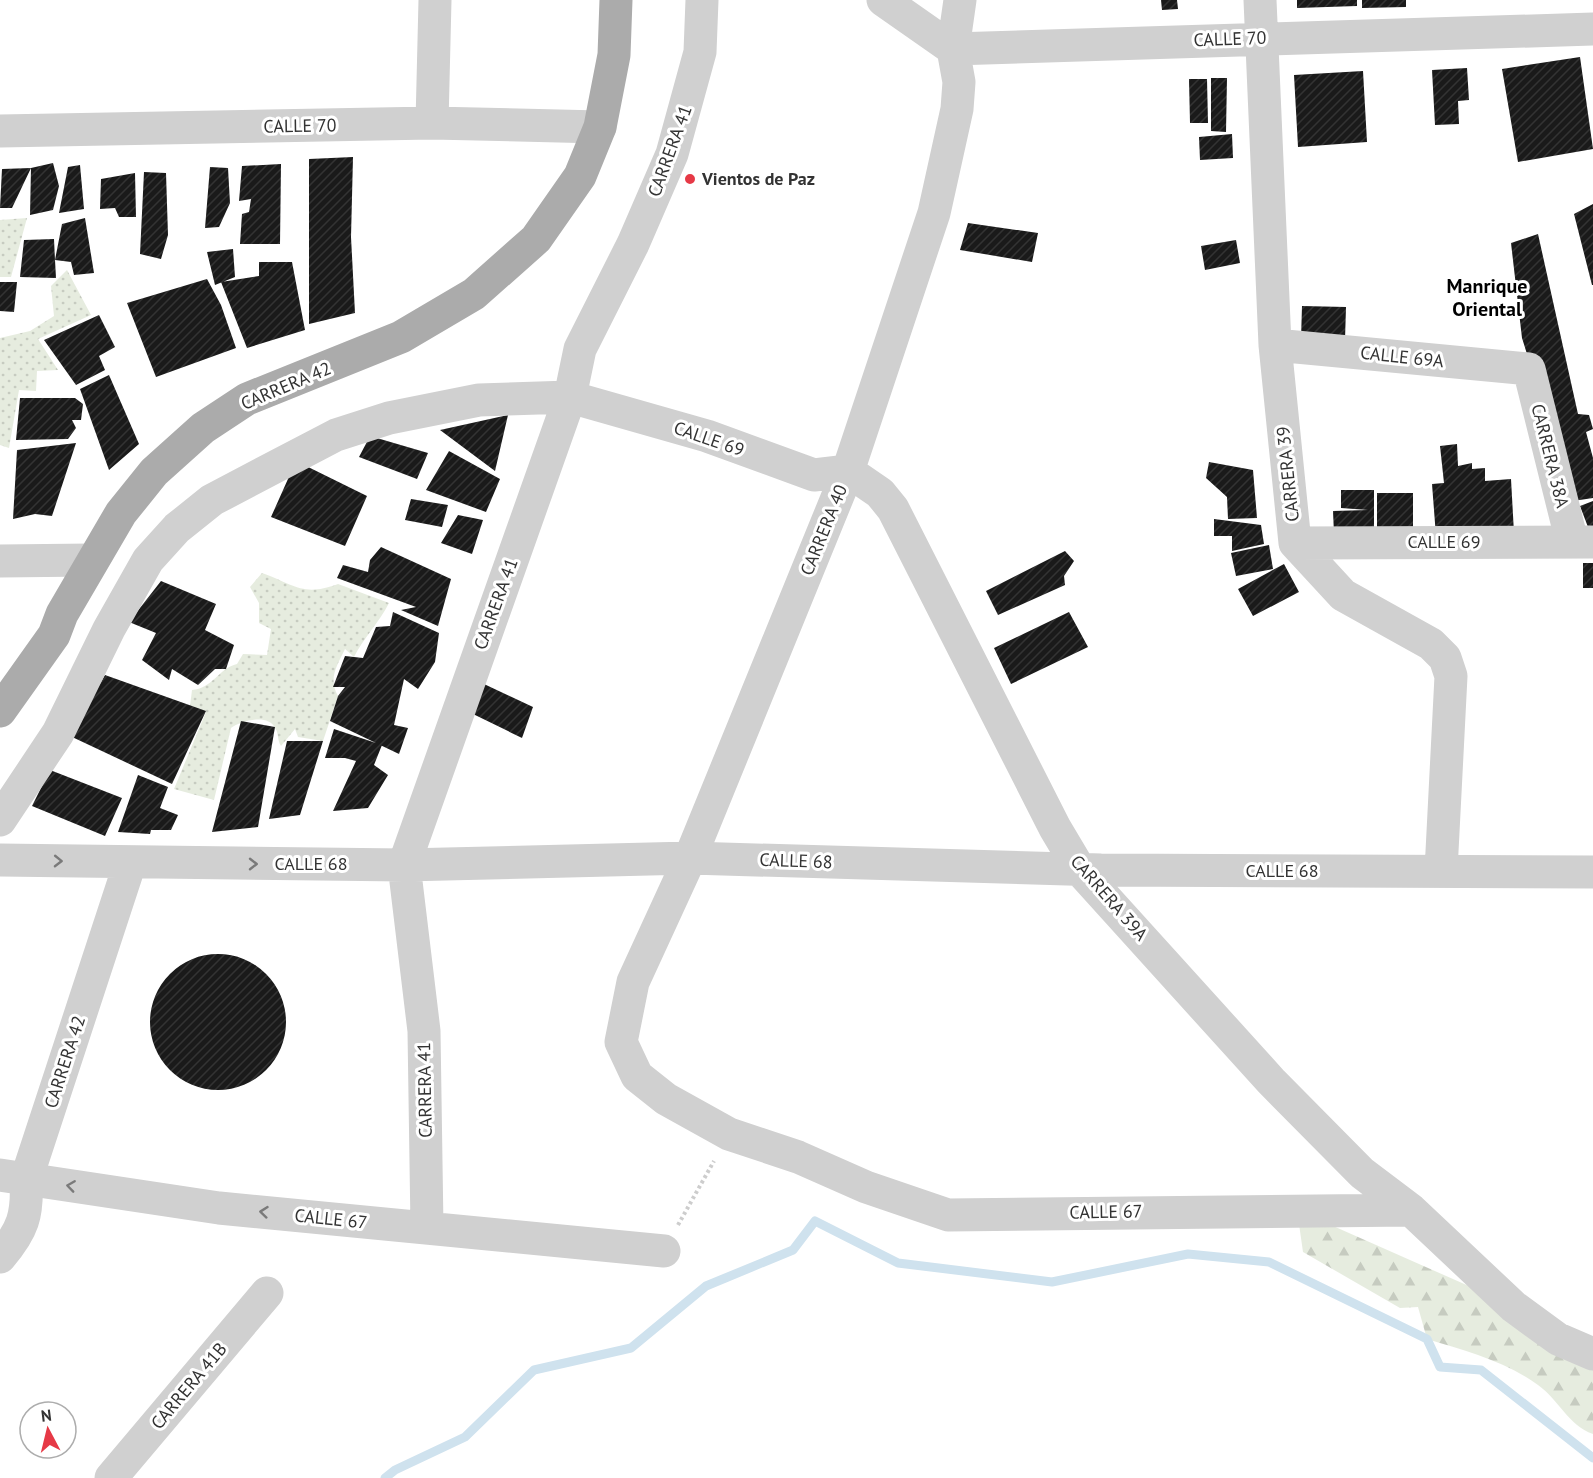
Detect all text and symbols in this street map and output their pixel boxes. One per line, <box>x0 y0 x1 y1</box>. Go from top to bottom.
street label: CALLE 70 <box>1193 26 1267 51</box>
street label: CARRERA 41 <box>642 102 697 200</box>
street label: CALLE 70 <box>263 113 337 138</box>
place label: Vientos de Paz <box>701 167 815 190</box>
marker: Vientos de Paz <box>683 172 697 186</box>
district label: Manrique Oriental <box>1447 273 1527 322</box>
street label: CALLE 69A <box>1359 341 1445 372</box>
street label: CARRERA 42 <box>237 356 334 415</box>
street label: CARRERA 38A <box>1526 401 1575 511</box>
street label: CALLE 69 <box>671 416 747 461</box>
street label: CARRERA 39 <box>1271 425 1304 523</box>
street label: CARRERA 40 <box>795 481 852 579</box>
street label: CALLE 69 <box>1408 530 1481 553</box>
street label: CARRERA 41 <box>468 555 523 653</box>
street label: CALLE 68 <box>759 848 833 873</box>
street label: CARRERA 39A <box>1066 850 1153 946</box>
street label: CALLE 68 <box>275 852 348 875</box>
one-way arrow <box>54 855 63 868</box>
one-way arrow <box>249 858 258 870</box>
street label: CALLE 68 <box>1246 859 1319 882</box>
street label: CARRERA 42 <box>39 1013 90 1111</box>
street label: CARRERA 41 <box>412 1042 437 1138</box>
one-way arrow <box>66 1181 76 1193</box>
street label: CALLE 67 <box>1069 1199 1143 1224</box>
street label: CALLE 67 <box>294 1203 369 1234</box>
one-way arrow <box>260 1206 269 1219</box>
street label: CARRERA 41B <box>146 1338 232 1434</box>
north arrow <box>18 1400 78 1460</box>
text: N <box>40 1405 53 1426</box>

